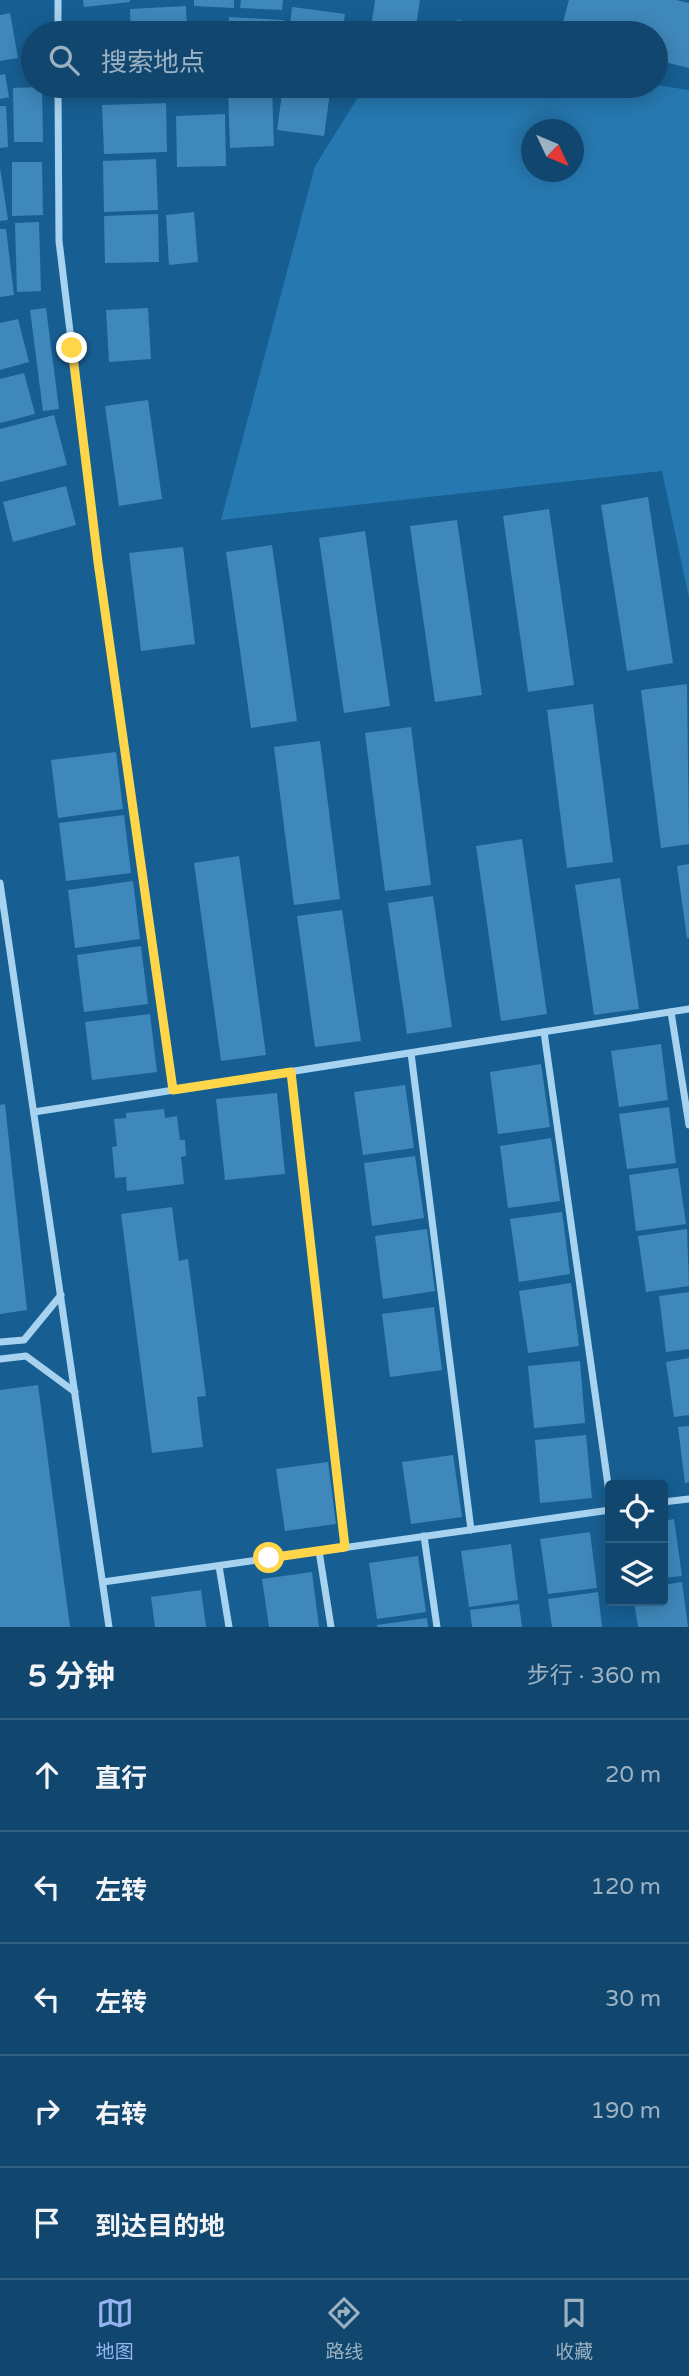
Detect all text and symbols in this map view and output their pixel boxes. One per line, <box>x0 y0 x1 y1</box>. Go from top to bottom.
search box <box>21 21 668 98</box>
icon: search <box>45 41 83 79</box>
text: 搜索地点 <box>101 47 205 78</box>
north arrow <box>521 119 584 182</box>
route end <box>56 332 87 363</box>
map controls <box>605 1480 668 1606</box>
button: locate <box>605 1480 668 1543</box>
route start <box>253 1542 284 1573</box>
button: layers <box>605 1543 668 1606</box>
text: 5 分钟 <box>28 1658 115 1695</box>
text: 步行 · 360 m <box>527 1662 661 1690</box>
icon: ahead <box>28 1756 66 1794</box>
text: 20 m <box>605 1761 661 1789</box>
text: 直行 <box>95 1763 147 1794</box>
icon: left <box>28 1868 66 1906</box>
text: 120 m <box>591 1873 661 1901</box>
text: 左转 <box>95 1875 147 1906</box>
icon: left <box>28 1980 66 2018</box>
text: 30 m <box>605 1985 661 2013</box>
text: 左转 <box>95 1987 147 2018</box>
icon: right <box>28 2092 66 2130</box>
text: 190 m <box>591 2097 661 2125</box>
text: 右转 <box>95 2099 147 2130</box>
icon: arrive <box>28 2204 66 2242</box>
text: 到达目的地 <box>95 2211 225 2242</box>
tab: 地图 <box>96 2294 134 2363</box>
tab: 路线 <box>325 2294 363 2363</box>
tab: 收藏 <box>555 2294 593 2363</box>

